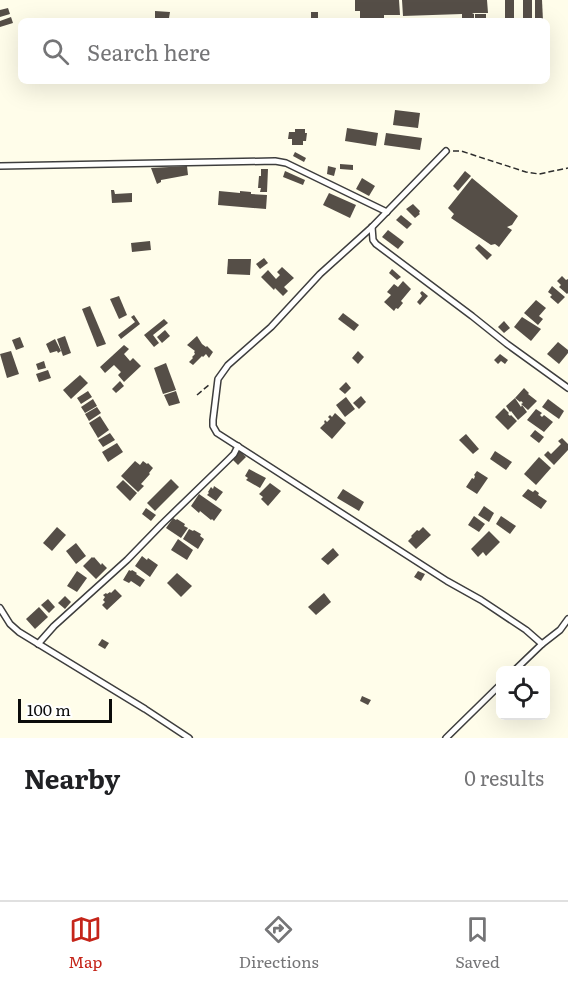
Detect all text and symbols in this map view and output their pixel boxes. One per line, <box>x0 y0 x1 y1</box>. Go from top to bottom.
search box <box>18 18 550 84</box>
icon: search <box>39 35 72 68</box>
text: Search here <box>87 35 210 68</box>
map controls <box>496 666 550 720</box>
button: locate <box>496 666 550 720</box>
scale bar <box>18 696 112 724</box>
text: 100 m <box>27 697 71 721</box>
text: Nearby <box>24 758 120 797</box>
text: 0 results <box>464 762 544 792</box>
tab: Map <box>68 913 102 973</box>
tab: Directions <box>239 913 319 973</box>
tab: Saved <box>455 913 500 973</box>

